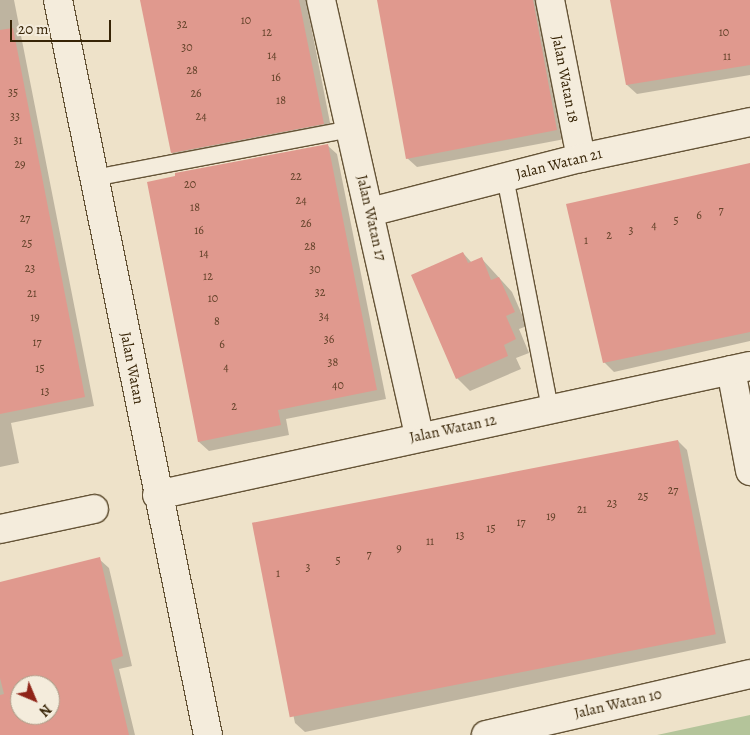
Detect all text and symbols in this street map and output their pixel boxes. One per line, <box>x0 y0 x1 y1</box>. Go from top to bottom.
scale bar <box>12 10 114 42</box>
house number: 10 <box>241 14 251 28</box>
house number: 32 <box>177 18 187 32</box>
text: 20 m <box>18 19 49 39</box>
house number: 12 <box>262 26 272 40</box>
house number: 10 <box>719 26 729 40</box>
street label: Jalan Watan 18 <box>548 34 582 124</box>
house number: 30 <box>181 41 193 55</box>
house number: 14 <box>267 49 277 63</box>
house number: 11 <box>723 50 731 64</box>
house number: 28 <box>186 64 198 78</box>
house number: 16 <box>271 71 281 85</box>
house number: 35 <box>8 86 18 100</box>
house number: 26 <box>190 87 202 101</box>
house number: 18 <box>276 94 286 108</box>
house number: 33 <box>10 110 20 124</box>
house number: 24 <box>195 110 207 124</box>
house number: 31 <box>13 134 23 148</box>
street label: Jalan Watan 21 <box>514 145 604 183</box>
house number: 29 <box>14 158 26 172</box>
house number: 22 <box>290 170 302 184</box>
street label: Jalan Watan 17 <box>352 173 390 263</box>
house number: 20 <box>184 178 196 192</box>
house number: 24 <box>295 194 307 208</box>
house number: 18 <box>190 201 200 215</box>
house number: 7 <box>718 204 724 218</box>
house number: 6 <box>696 209 702 223</box>
house number: 27 <box>20 212 30 226</box>
house number: 5 <box>673 214 679 228</box>
house number: 26 <box>300 217 312 231</box>
house number: 4 <box>651 219 657 233</box>
house number: 16 <box>194 224 204 238</box>
house number: 3 <box>629 224 633 238</box>
house number: 2 <box>606 229 612 243</box>
house number: 1 <box>584 234 588 248</box>
house number: 25 <box>22 237 32 251</box>
house number: 28 <box>304 240 316 254</box>
house number: 14 <box>199 247 209 261</box>
house number: 23 <box>25 262 35 276</box>
house number: 30 <box>309 263 321 277</box>
house number: 12 <box>203 270 213 284</box>
house number: 32 <box>315 286 325 300</box>
house number: 21 <box>27 287 37 301</box>
house number: 10 <box>208 292 218 306</box>
house number: 34 <box>319 310 329 324</box>
house number: 19 <box>30 311 40 325</box>
house number: 8 <box>214 315 220 329</box>
street label: Jalan Watan <box>116 330 148 406</box>
house number: 36 <box>324 333 334 347</box>
house number: 17 <box>32 336 42 350</box>
house number: 6 <box>219 338 225 352</box>
house number: 38 <box>328 356 338 370</box>
house number: 4 <box>223 361 229 375</box>
house number: 15 <box>35 362 45 376</box>
house number: 40 <box>332 379 344 393</box>
house number: 13 <box>40 385 50 399</box>
house number: 2 <box>231 400 237 414</box>
street label: Jalan Watan 12 <box>408 411 498 447</box>
house number: 27 <box>668 484 678 498</box>
house number: 25 <box>638 490 648 504</box>
house number: 23 <box>607 497 617 511</box>
house number: 21 <box>577 503 587 517</box>
house number: 19 <box>546 510 556 524</box>
house number: 17 <box>516 516 526 530</box>
house number: 15 <box>486 522 496 536</box>
house number: 13 <box>455 529 465 543</box>
house number: 11 <box>426 535 434 549</box>
house number: 9 <box>396 542 402 556</box>
house number: 7 <box>366 548 372 562</box>
house number: 5 <box>335 554 341 568</box>
house number: 3 <box>306 561 310 575</box>
house number: 1 <box>276 567 280 581</box>
north arrow <box>10 675 60 725</box>
street label: Jalan Watan 10 <box>572 685 664 723</box>
text: N <box>35 700 56 721</box>

